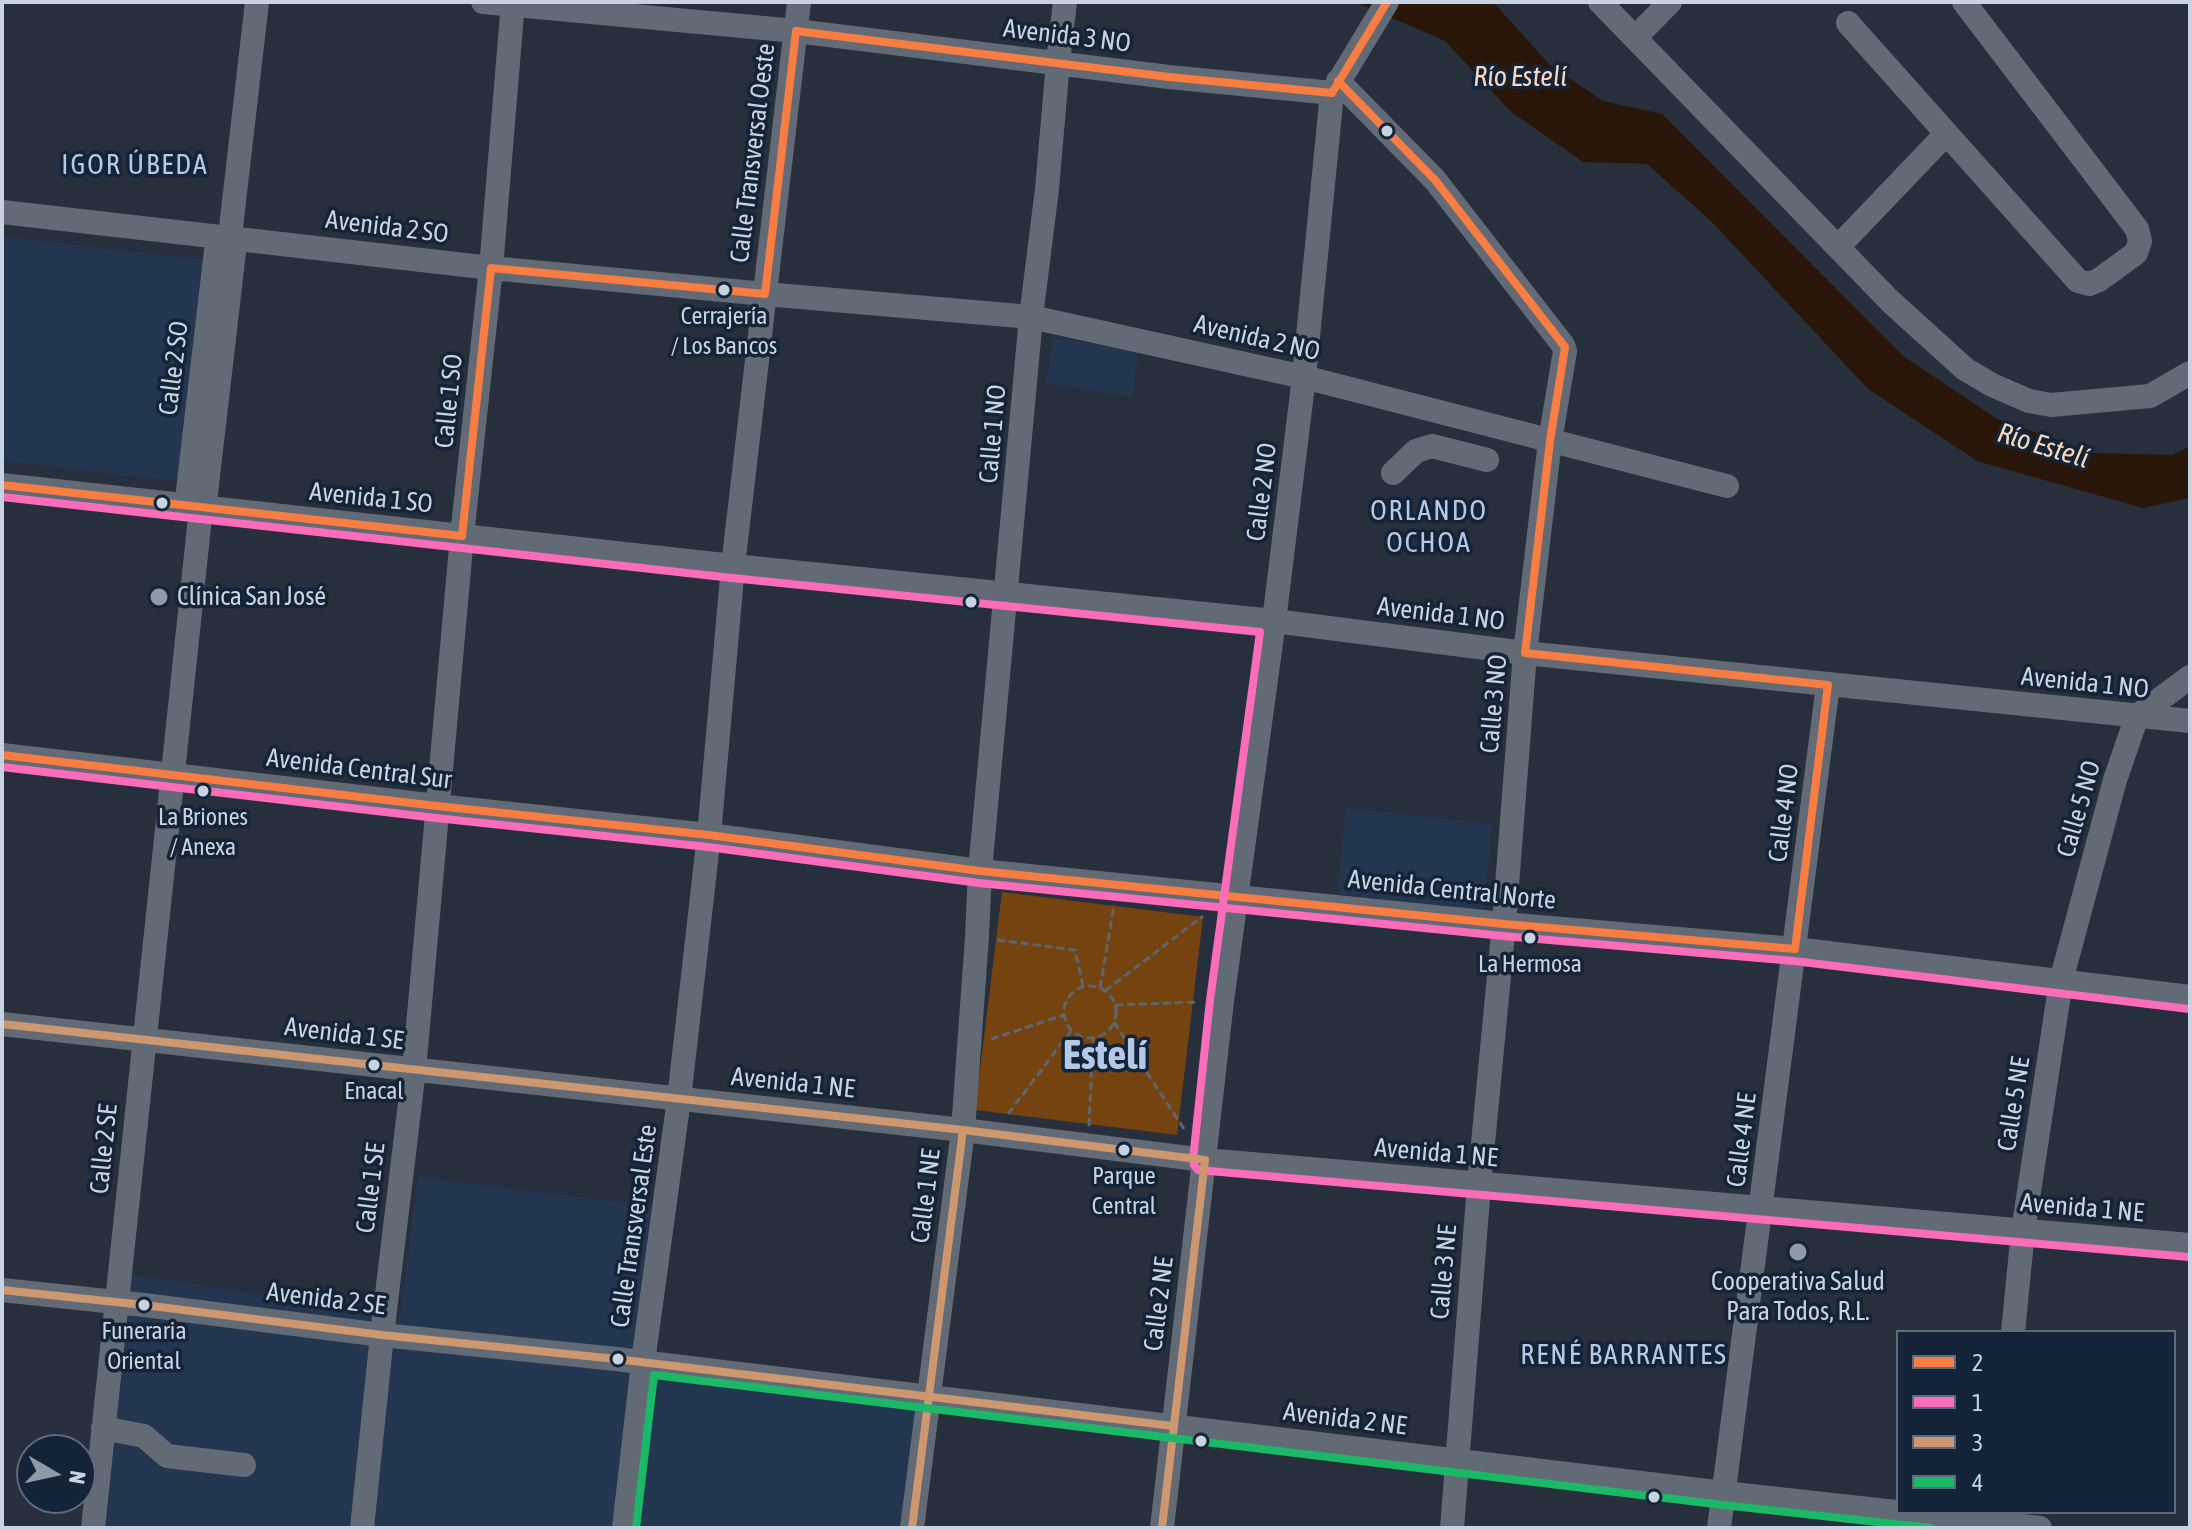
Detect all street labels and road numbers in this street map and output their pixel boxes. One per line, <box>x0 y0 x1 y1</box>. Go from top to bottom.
street label: Avenida 3 NO <box>1002 13 1132 59</box>
street label: Calle Transversal Oeste <box>724 42 782 264</box>
street label: Avenida 2 SO <box>324 204 450 250</box>
street label: Avenida 2 NO <box>1191 308 1323 368</box>
street label: Calle 2 SO <box>153 319 195 417</box>
street label: Calle 1 SO <box>429 352 469 450</box>
street label: Calle 1 NO <box>973 383 1013 485</box>
street label: Calle 2 NO <box>1240 441 1284 543</box>
street label: Avenida 1 SO <box>308 476 434 520</box>
street label: Avenida 1 NO <box>1376 591 1506 637</box>
street label: Calle 3 NO <box>1474 653 1514 755</box>
street label: Avenida 1 NO <box>2020 661 2150 705</box>
street label: Avenida Central Sur <box>265 742 453 796</box>
street label: Calle 5 NO <box>2050 757 2108 861</box>
street label: Calle 4 NO <box>1762 762 1806 864</box>
street label: Avenida Central Norte <box>1347 864 1557 916</box>
street label: Avenida 1 SE <box>283 1011 405 1057</box>
street label: Calle 5 NE <box>1991 1055 2037 1153</box>
street label: Avenida 1 NE <box>730 1061 856 1105</box>
street label: Calle 4 NE <box>1721 1091 1763 1189</box>
street label: Calle 2 SE <box>84 1102 124 1196</box>
street label: Calle Transversal Este <box>604 1123 664 1329</box>
street label: Avenida 1 NE <box>1373 1132 1499 1174</box>
street label: Calle 1 SE <box>350 1141 392 1235</box>
street label: Calle 1 NE <box>905 1147 947 1245</box>
street label: Avenida 1 NE <box>2019 1187 2145 1229</box>
street label: Calle 3 NE <box>1424 1223 1464 1321</box>
street label: Calle 2 NE <box>1138 1255 1180 1353</box>
street label: Avenida 2 SE <box>265 1276 387 1322</box>
street label: Avenida 2 NE <box>1282 1396 1408 1442</box>

